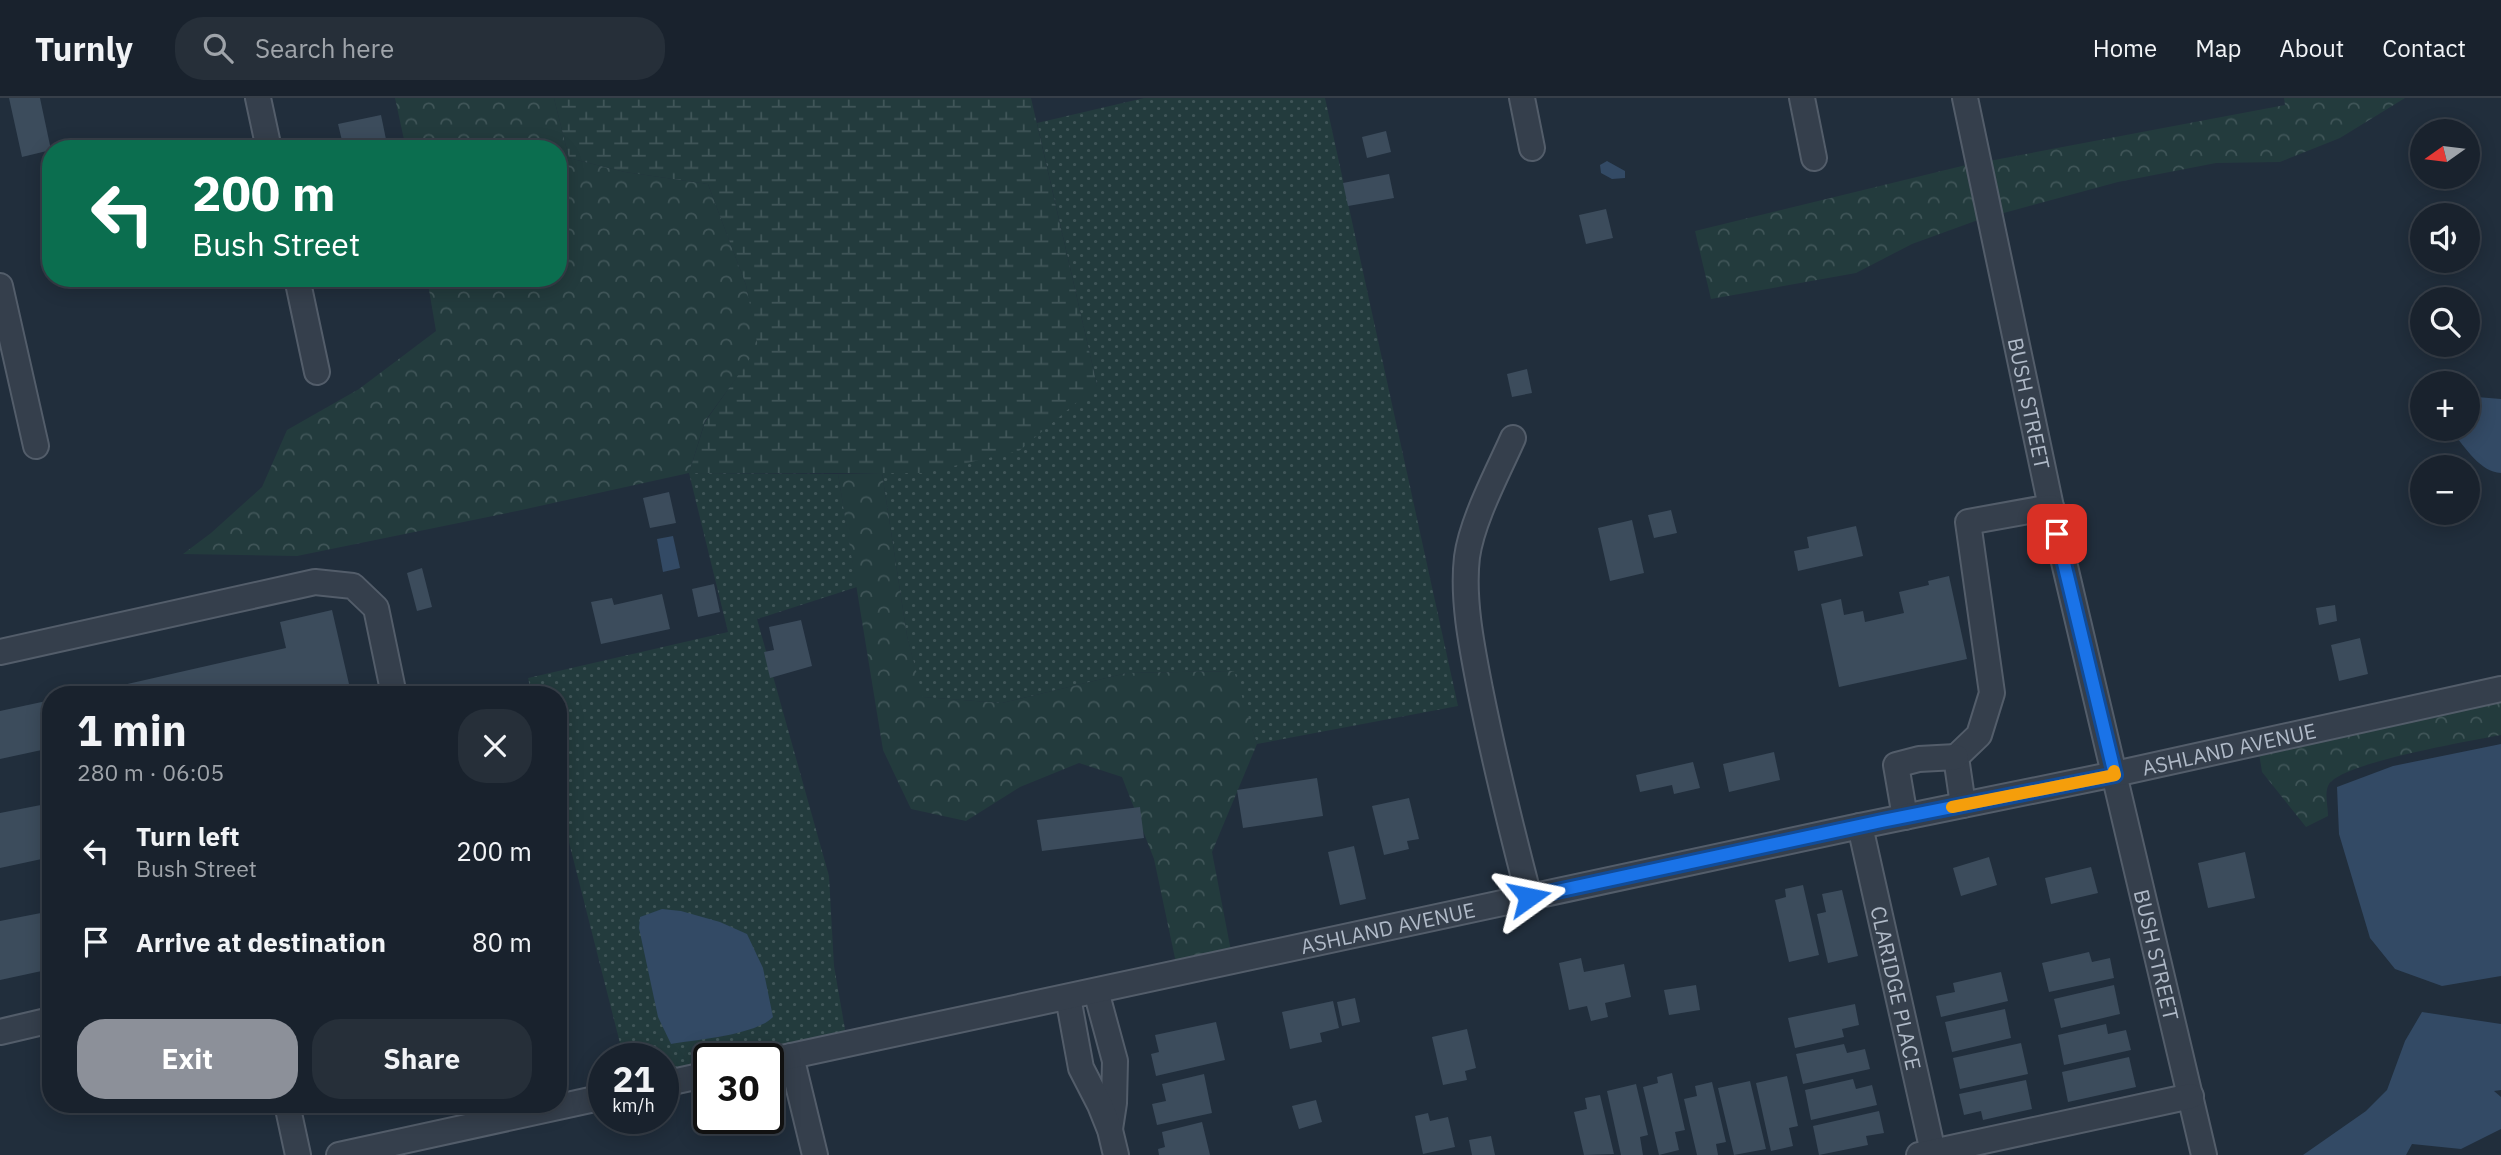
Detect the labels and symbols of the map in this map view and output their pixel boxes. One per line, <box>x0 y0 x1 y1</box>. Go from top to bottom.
north arrow <box>2410 119 2480 189</box>
street label: BUSH STREET <box>2002 335 2057 472</box>
pin <box>2027 504 2087 564</box>
street label: ASHLAND AVENUE <box>2139 716 2319 782</box>
position arrow <box>1492 860 1566 934</box>
street label: BUSH STREET <box>2128 886 2186 1023</box>
street label: ASHLAND AVENUE <box>1298 895 1478 960</box>
street label: CLARIDGE PLACE <box>1864 903 1928 1073</box>
speed limit sign: 30 <box>693 1043 784 1134</box>

